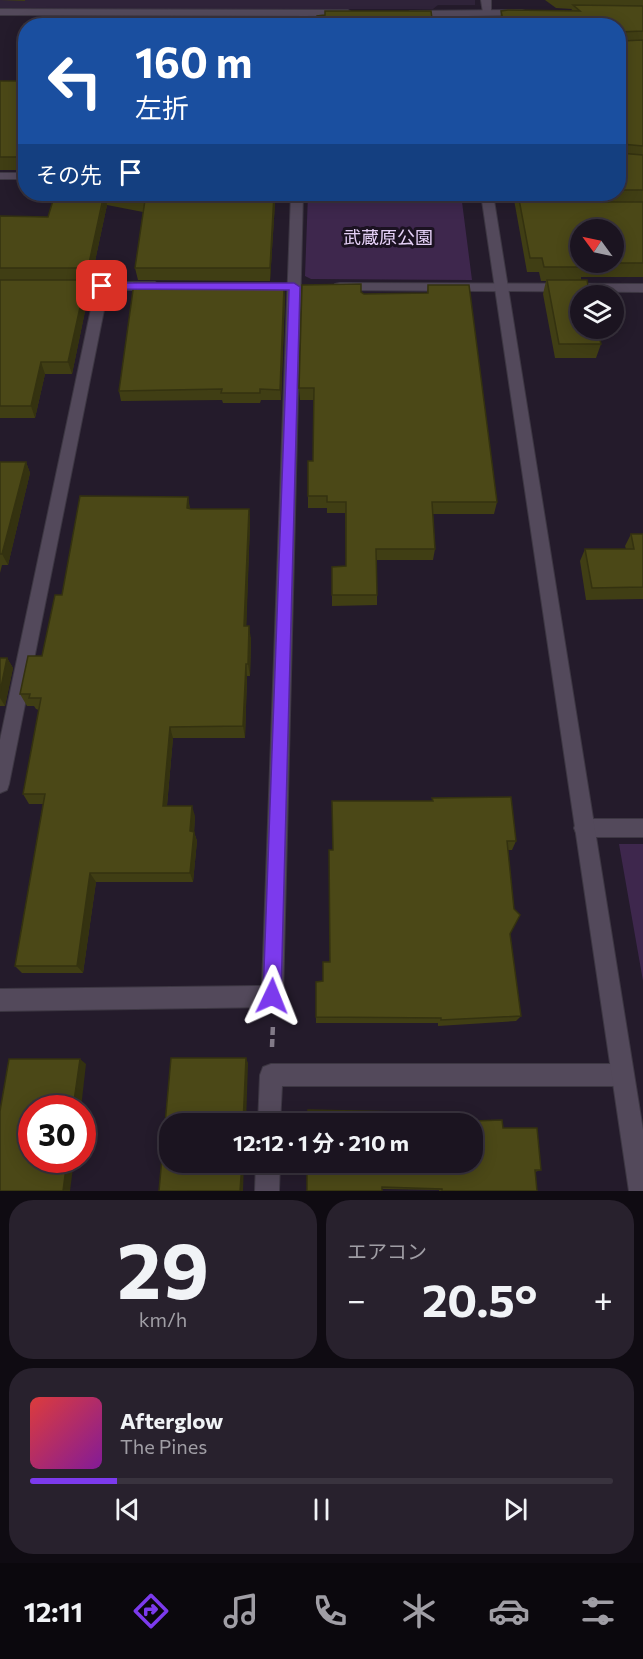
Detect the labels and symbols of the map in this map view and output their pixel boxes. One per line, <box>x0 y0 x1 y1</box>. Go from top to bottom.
north arrow <box>570 219 624 273</box>
park label: 武蔵原公園 <box>343 226 433 248</box>
pin <box>76 260 127 311</box>
position arrow <box>240 964 304 1028</box>
speed limit sign: 30 <box>18 1095 96 1173</box>

